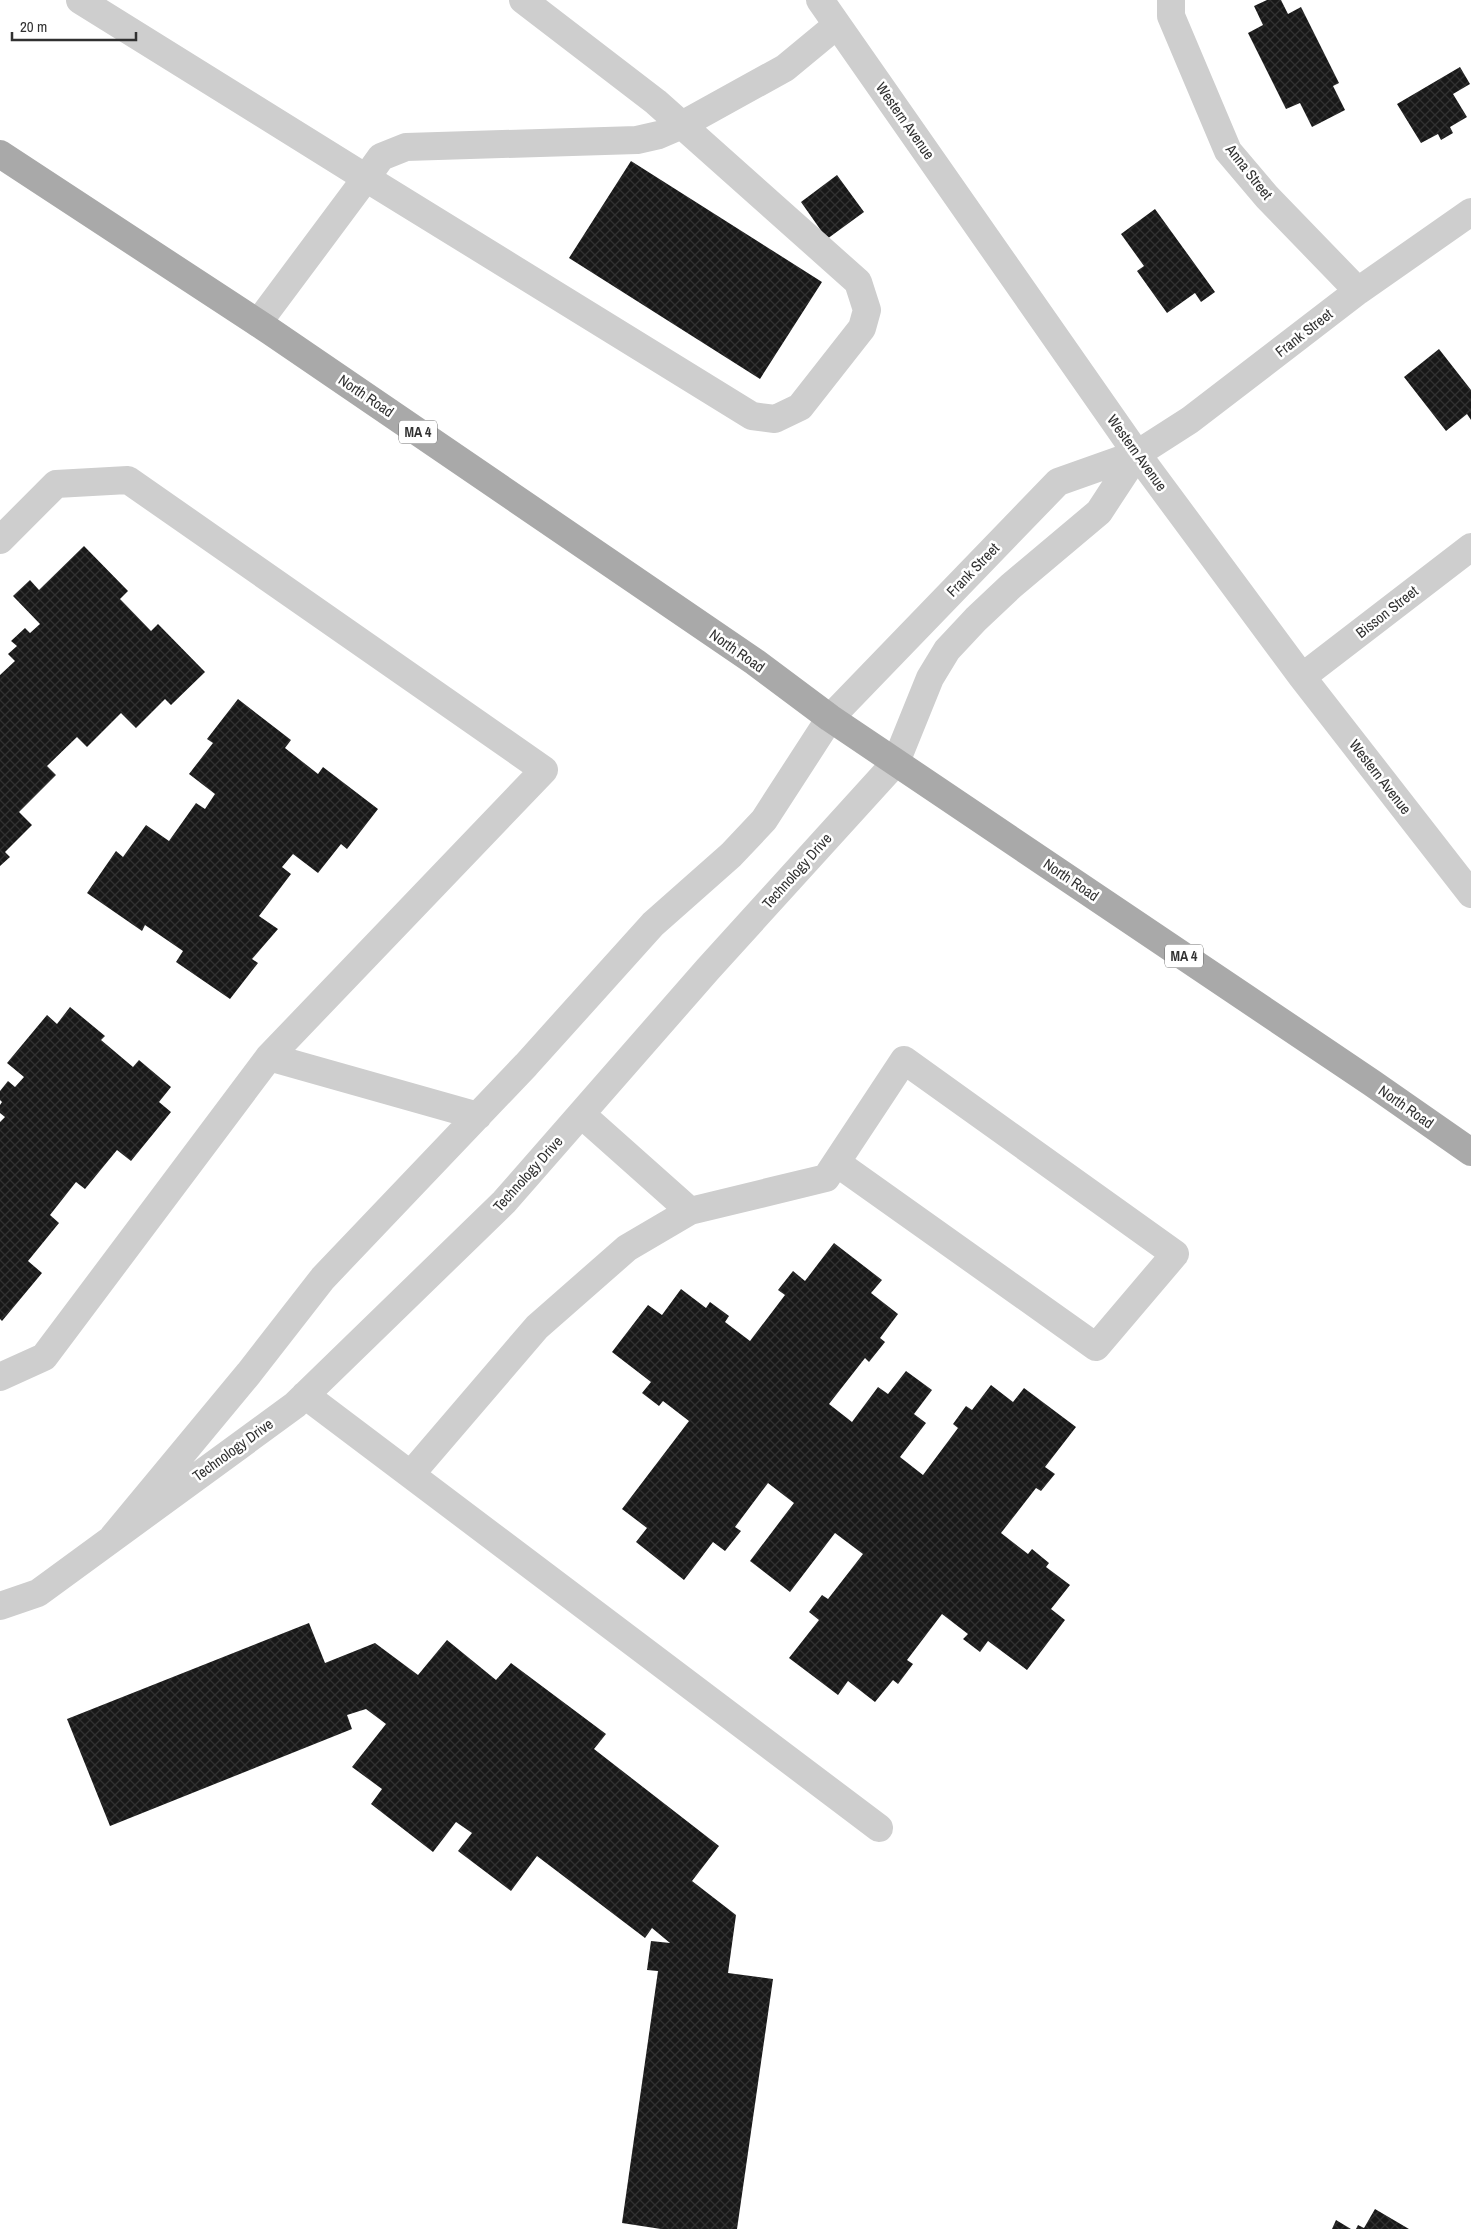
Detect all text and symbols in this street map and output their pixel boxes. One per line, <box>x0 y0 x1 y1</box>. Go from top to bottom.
scale bar <box>12 10 136 42</box>
text: 20 m <box>20 16 47 37</box>
street label: Western Avenue <box>871 78 940 164</box>
street label: Anna Street <box>1221 139 1278 204</box>
street label: Frank Street <box>1271 303 1337 362</box>
street label: North Road <box>334 369 398 422</box>
street label: Western Avenue <box>1103 410 1172 495</box>
road number: MA 4 <box>399 421 437 444</box>
street label: Frank Street <box>942 538 1004 601</box>
street label: Bisson Street <box>1351 580 1423 643</box>
street label: North Road <box>705 624 769 677</box>
street label: Western Avenue <box>1344 735 1416 819</box>
street label: Technology Drive <box>757 828 836 913</box>
street label: North Road <box>1039 853 1103 906</box>
road number: MA 4 <box>1165 944 1203 968</box>
street label: North Road <box>1374 1080 1438 1133</box>
street label: Technology Drive <box>488 1131 567 1216</box>
street label: Technology Drive <box>188 1413 277 1486</box>

